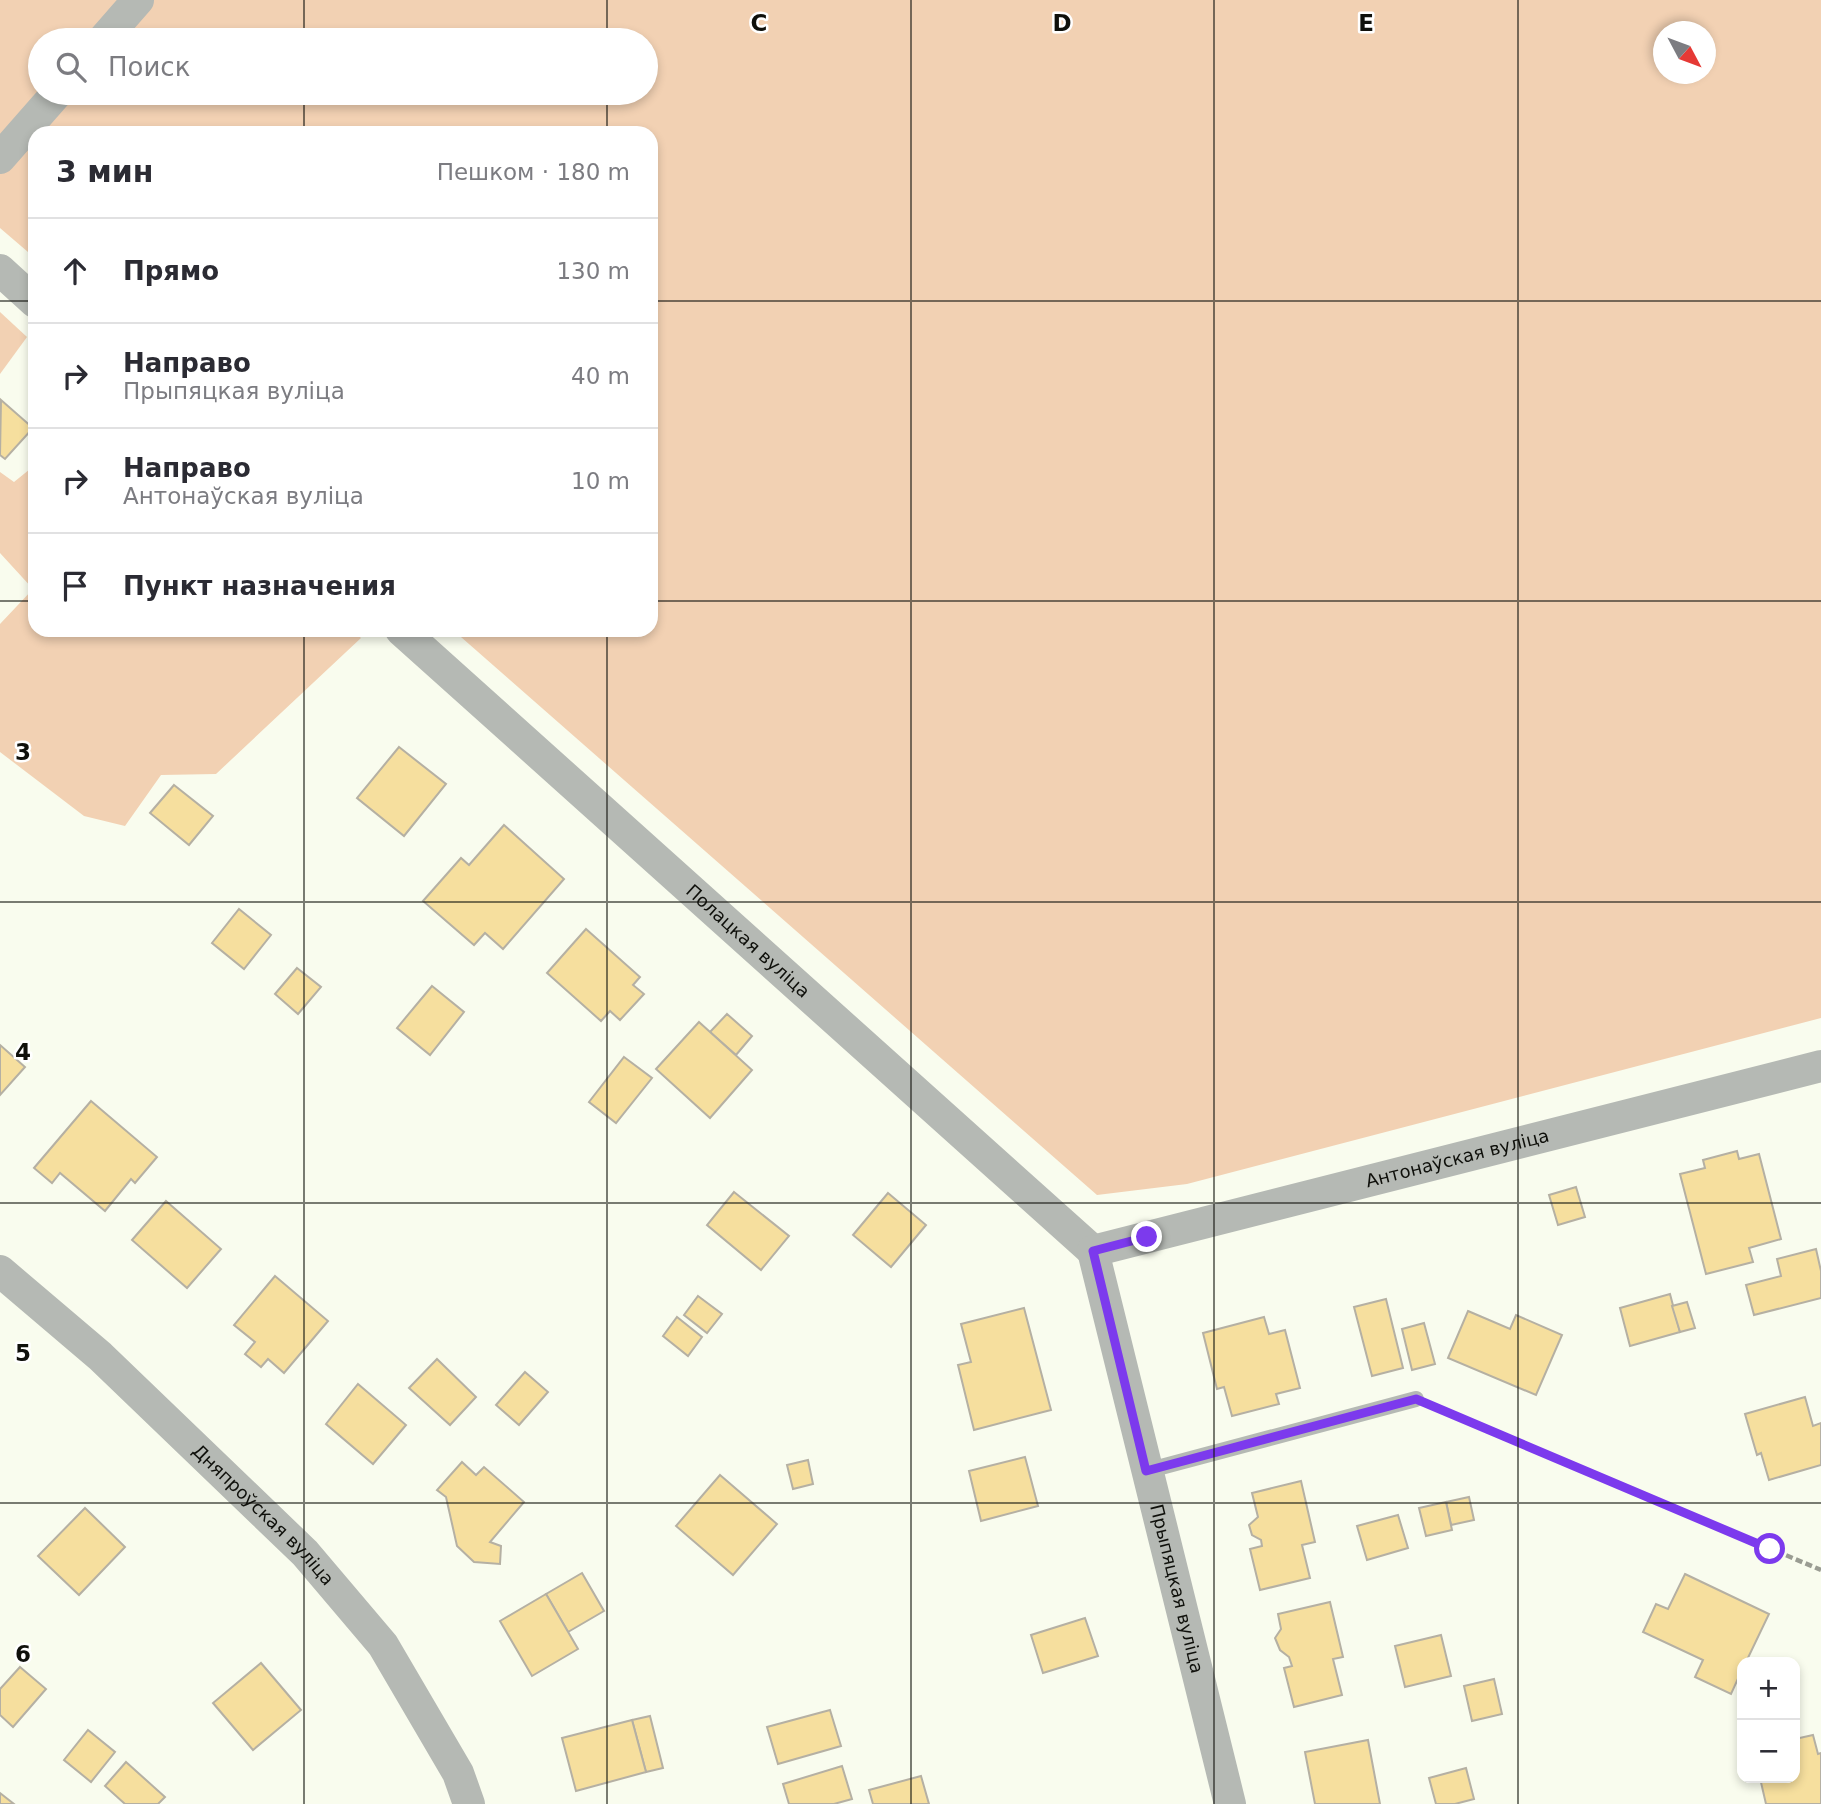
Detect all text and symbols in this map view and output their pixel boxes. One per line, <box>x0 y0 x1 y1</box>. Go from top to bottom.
text: C <box>751 10 767 36</box>
text: D <box>1052 10 1072 36</box>
text: E <box>1358 10 1374 36</box>
north arrow <box>1653 21 1716 84</box>
search box <box>28 28 658 105</box>
icon: search <box>52 48 90 86</box>
text: Поиск <box>108 52 190 82</box>
text: 3 мин <box>56 154 154 189</box>
text: Пешком · 180 m <box>437 159 630 185</box>
icon: ahead <box>56 252 94 290</box>
text: Прямо <box>123 256 219 286</box>
text: 130 m <box>556 258 630 284</box>
text: Направо <box>123 348 251 378</box>
icon: right <box>56 357 94 395</box>
text: 40 m <box>571 363 630 389</box>
text: Прыпяцкая вуліца <box>123 378 345 404</box>
text: Направо <box>123 453 251 483</box>
icon: right <box>56 462 94 500</box>
text: 10 m <box>571 468 630 494</box>
text: Антонаўская вуліца <box>123 483 364 509</box>
icon: arrive <box>56 567 94 605</box>
text: Пункт назначения <box>123 571 396 601</box>
text: 3 <box>15 739 31 765</box>
street label: Полацкая вуліца <box>682 880 814 1002</box>
text: 4 <box>15 1039 31 1065</box>
street label: Антонаўская вуліца <box>1363 1125 1551 1191</box>
route end <box>1131 1221 1162 1252</box>
text: 5 <box>15 1340 31 1366</box>
street label: Дняпроўская вуліца <box>188 1440 339 1589</box>
street label: Прыпяцкая вуліца <box>1146 1502 1208 1675</box>
route start <box>1754 1533 1785 1564</box>
text: 6 <box>15 1641 31 1667</box>
map controls <box>1737 1657 1800 1783</box>
button: + <box>1737 1657 1800 1720</box>
button: − <box>1737 1720 1800 1783</box>

